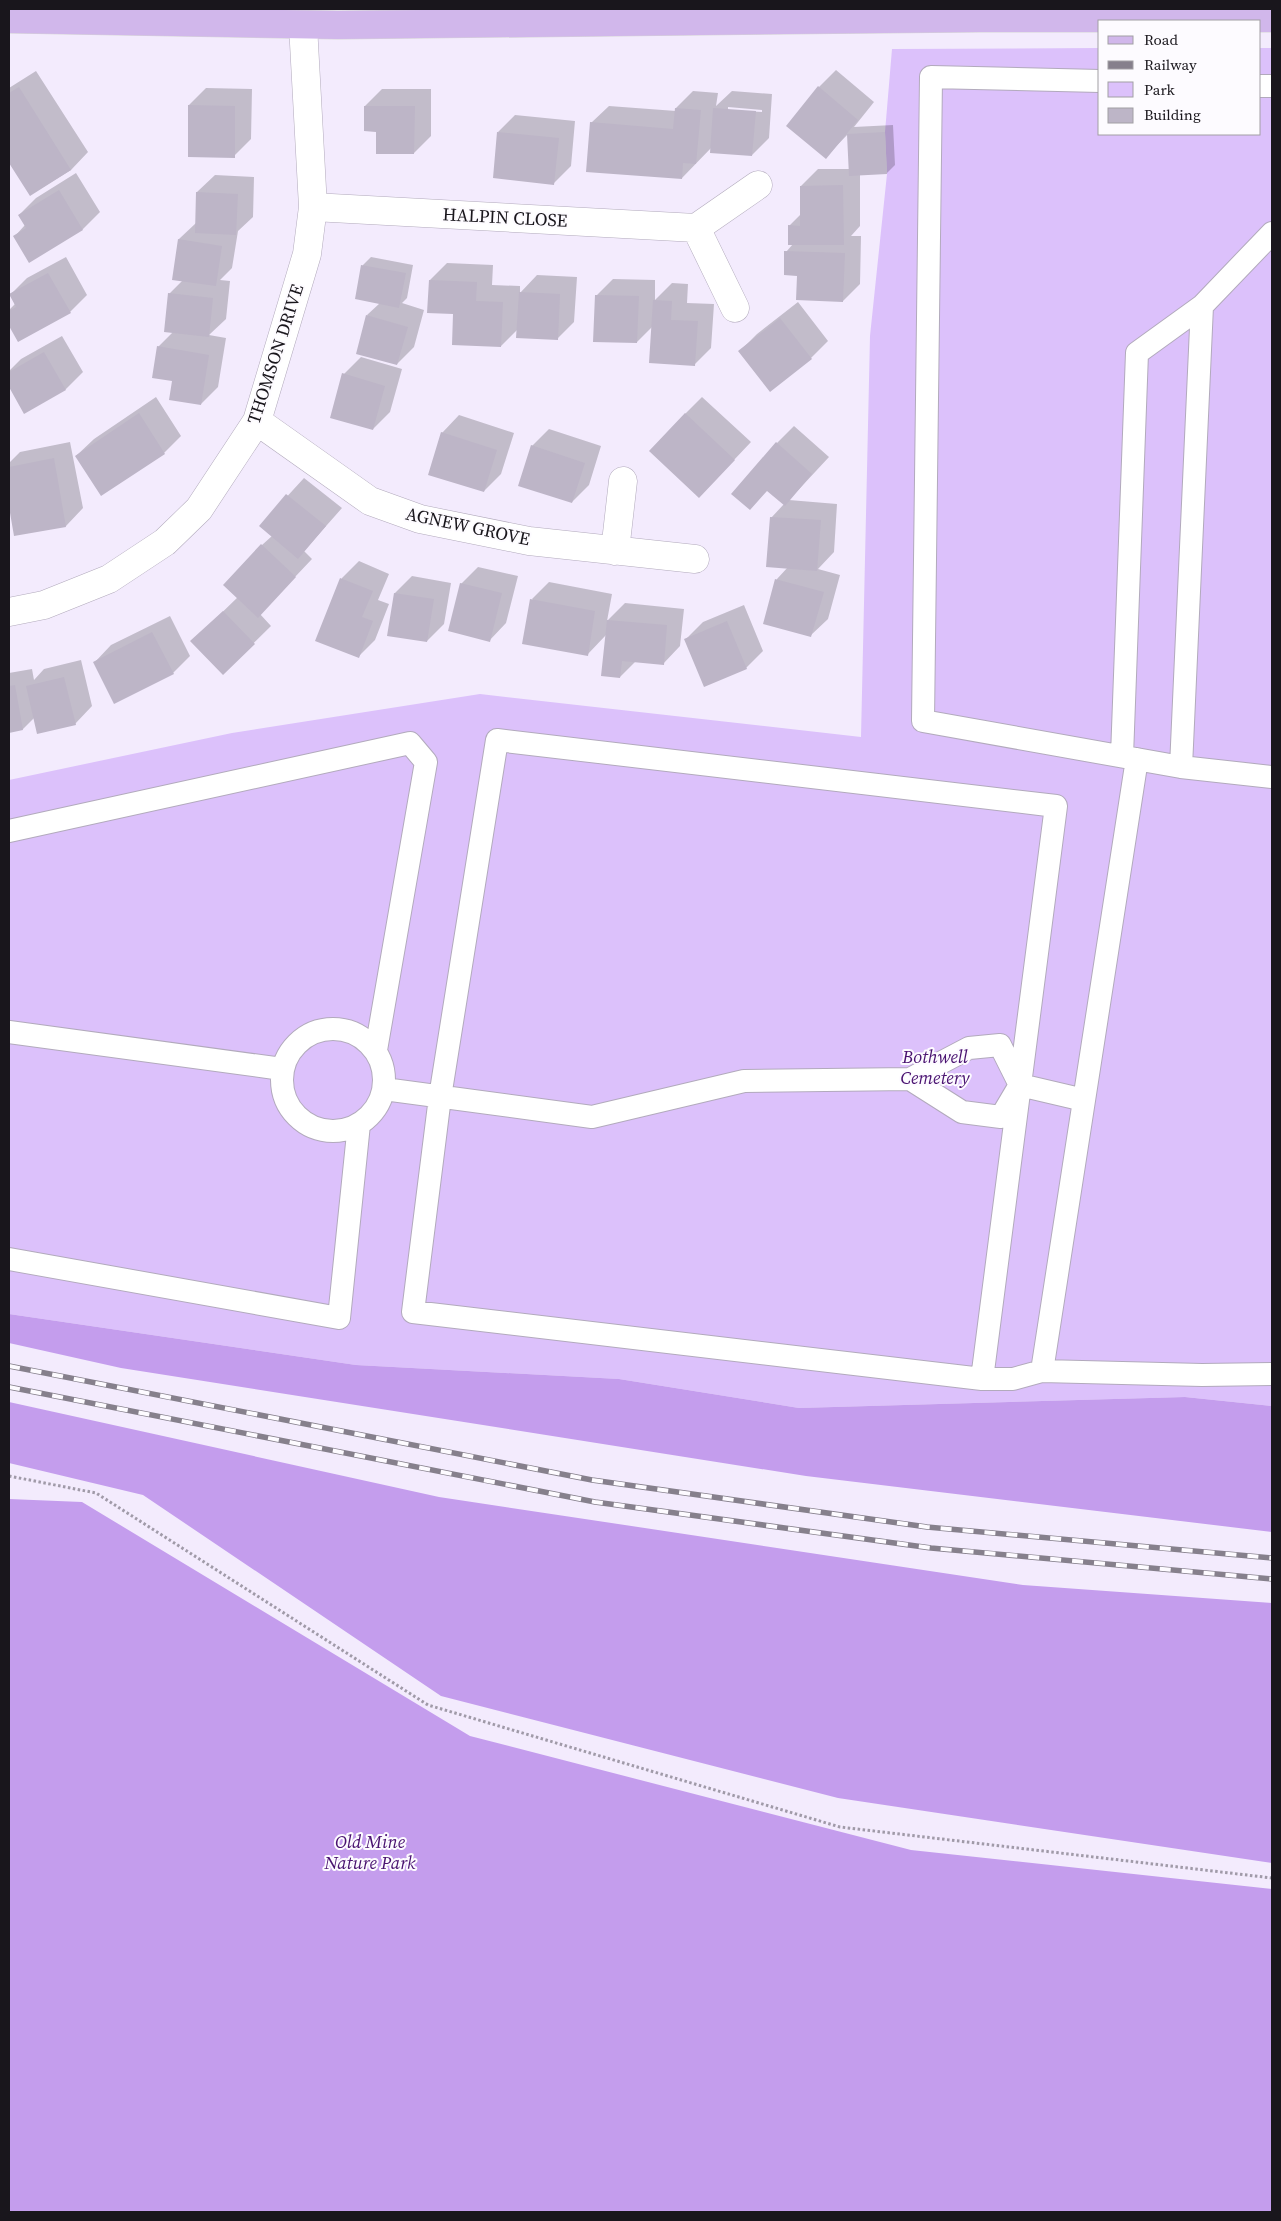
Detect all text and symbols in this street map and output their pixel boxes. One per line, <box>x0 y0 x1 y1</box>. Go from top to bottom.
legend <box>1098 20 1261 135</box>
text: Road <box>1144 29 1178 50</box>
text: Railway <box>1144 54 1197 75</box>
text: Park <box>1144 79 1176 100</box>
text: Building <box>1144 104 1201 125</box>
street label: HALPIN CLOSE <box>442 201 568 233</box>
street label: THOMSON DRIVE <box>241 281 309 427</box>
street label: AGNEW GROVE <box>404 501 533 551</box>
park label: Bothwell Cemetery <box>900 1044 970 1090</box>
park label: Old Mine Nature Park <box>323 1829 416 1875</box>

